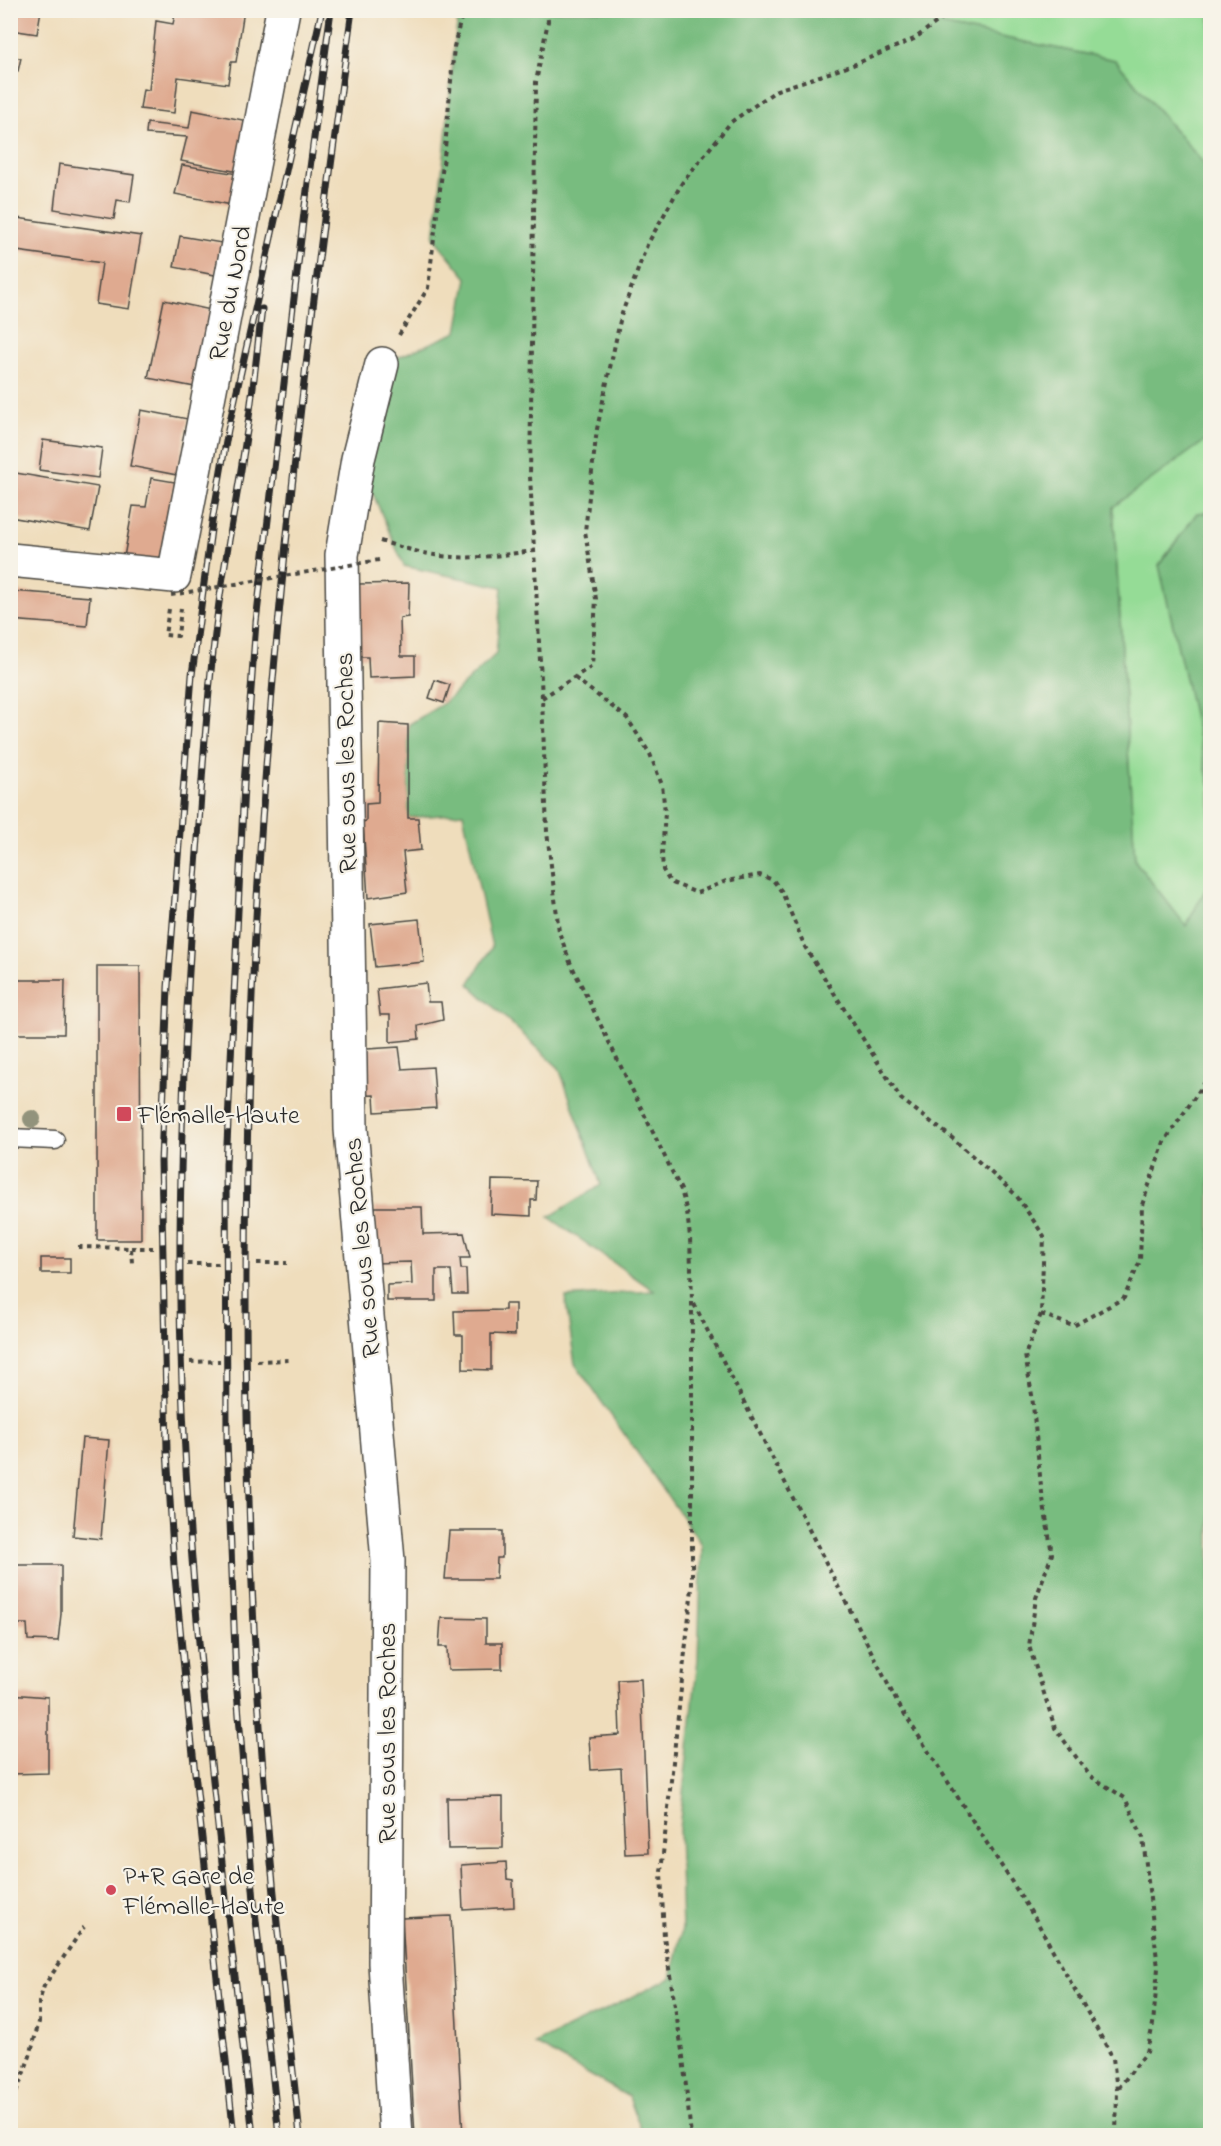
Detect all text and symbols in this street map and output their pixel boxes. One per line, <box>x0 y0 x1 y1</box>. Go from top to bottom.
street label: Rue du Nord <box>200 222 264 364</box>
street label: Rue sous les Roches <box>327 652 369 874</box>
place label: Flémalle-Haute <box>137 1098 300 1136</box>
marker: Flémalle-Haute <box>115 1105 133 1123</box>
street label: Rue sous les Roches <box>335 1136 393 1359</box>
street label: Rue sous les Roches <box>370 1622 408 1844</box>
place label: P+R Gare de Flémalle-Haute <box>122 1859 285 1927</box>
marker: P+R Gare de Flémalle-Haute <box>104 1883 118 1897</box>

